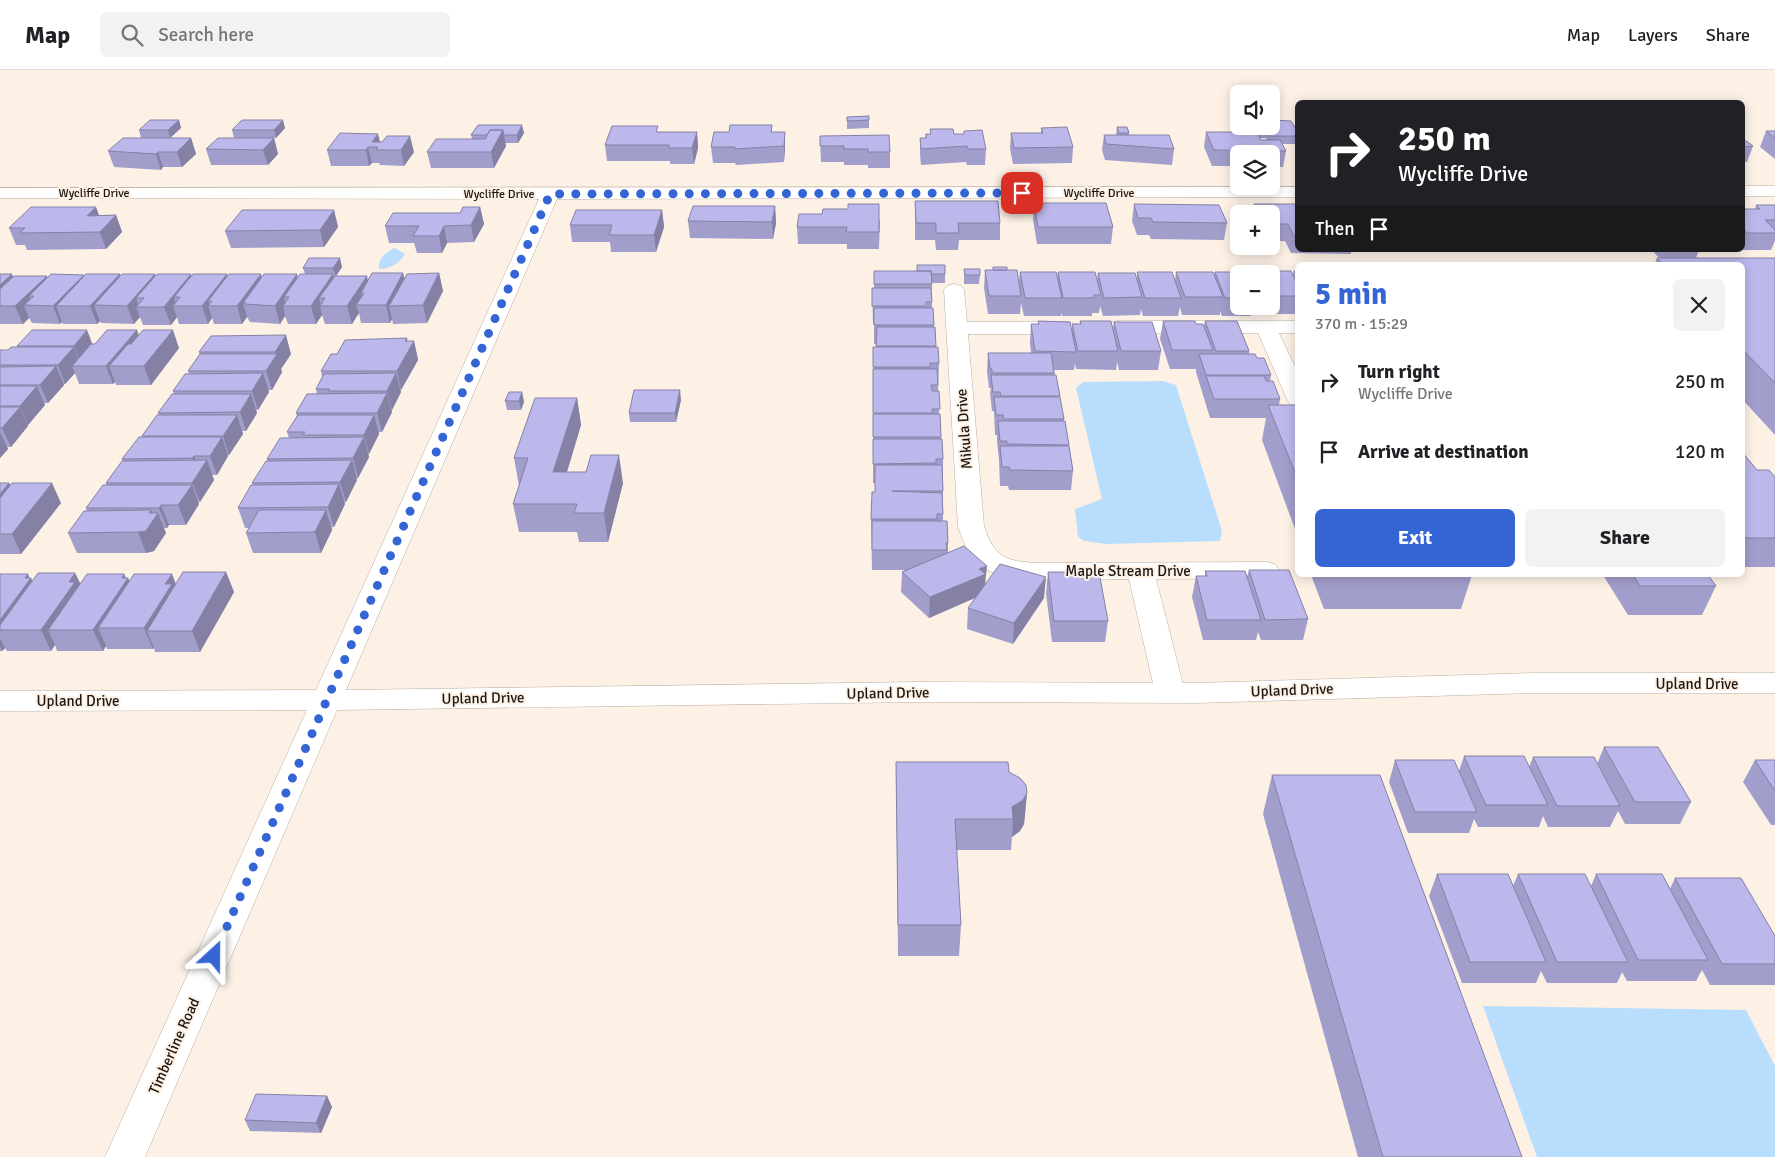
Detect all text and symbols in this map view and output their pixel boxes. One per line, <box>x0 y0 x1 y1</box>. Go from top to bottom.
search box <box>100 12 450 57</box>
text: Map <box>25 20 70 50</box>
icon: search <box>118 21 146 49</box>
text: Search here <box>158 23 254 47</box>
text: Map <box>1567 24 1600 46</box>
text: Layers <box>1628 24 1678 46</box>
text: Share <box>1706 24 1750 46</box>
map controls <box>1230 85 1280 315</box>
button: sound <box>1230 85 1280 135</box>
text: 250 m <box>1398 117 1491 160</box>
icon: right <box>1315 120 1380 185</box>
button: layers <box>1230 145 1280 195</box>
text: Wycliffe Drive <box>1398 160 1528 187</box>
pin <box>1001 172 1043 214</box>
icon: arrive <box>1008 179 1036 207</box>
street label: Wycliffe Drive <box>59 186 130 201</box>
street label: Wycliffe Drive <box>1064 186 1135 201</box>
street label: Wycliffe Drive <box>464 187 535 202</box>
button: + <box>1230 205 1280 255</box>
icon: arrive <box>1365 215 1393 243</box>
text: Then <box>1315 217 1355 241</box>
button: − <box>1230 265 1280 315</box>
text: 5 min <box>1315 276 1387 313</box>
button: close <box>1673 279 1725 331</box>
text: 370 m · 15:29 <box>1315 314 1408 334</box>
text: Turn right <box>1358 360 1440 384</box>
icon: right <box>1315 368 1343 396</box>
text: 250 m <box>1675 370 1725 394</box>
text: Wycliffe Drive <box>1358 384 1453 404</box>
street label: Mikula Drive <box>952 388 976 470</box>
icon: arrive <box>1315 438 1343 466</box>
text: Arrive at destination <box>1358 440 1529 464</box>
text: 120 m <box>1675 440 1725 464</box>
button: Exit <box>1315 509 1515 567</box>
button: Share <box>1525 509 1725 567</box>
street label: Maple Stream Drive <box>1065 562 1191 580</box>
street label: Upland Drive <box>1656 675 1739 693</box>
street label: Upland Drive <box>1250 680 1334 700</box>
street label: Upland Drive <box>846 683 930 703</box>
street label: Upland Drive <box>441 688 525 708</box>
street label: Upland Drive <box>37 692 120 710</box>
position arrow <box>187 929 239 981</box>
street label: Timberline Road <box>145 995 203 1097</box>

